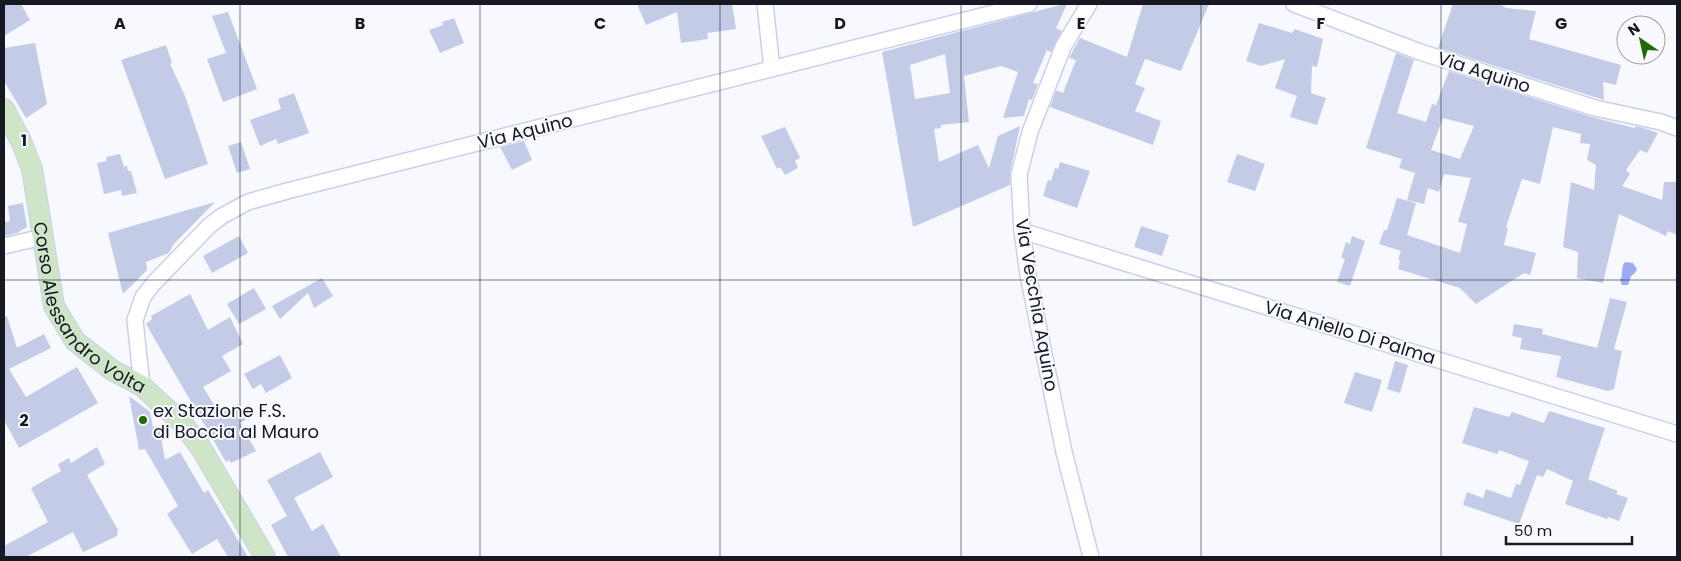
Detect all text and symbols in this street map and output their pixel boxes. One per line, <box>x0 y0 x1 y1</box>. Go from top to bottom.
text: A <box>114 12 126 35</box>
text: B <box>355 12 365 35</box>
text: C <box>594 12 606 35</box>
text: D <box>834 12 846 35</box>
text: E <box>1077 12 1085 35</box>
text: F <box>1317 12 1326 35</box>
text: G <box>1555 12 1567 35</box>
north arrow <box>1616 15 1666 65</box>
text: N <box>1624 18 1644 40</box>
street label: Via Aquino <box>1434 45 1534 99</box>
street label: Via Aquino <box>475 107 575 155</box>
text: 1 <box>21 129 27 152</box>
street label: Via Vecchia Aquino <box>1009 217 1065 393</box>
street label: Corso Alessandro Volta <box>28 220 151 399</box>
street label: Via Aniello Di Palma <box>1261 294 1439 370</box>
place label: ex Stazione F.S. di Boccia al Mauro <box>153 398 319 444</box>
text: 2 <box>19 409 29 432</box>
marker: ex Stazione F.S. di Boccia al Mauro <box>137 414 149 426</box>
scale bar <box>1506 514 1632 546</box>
text: 50 m <box>1514 520 1552 541</box>

